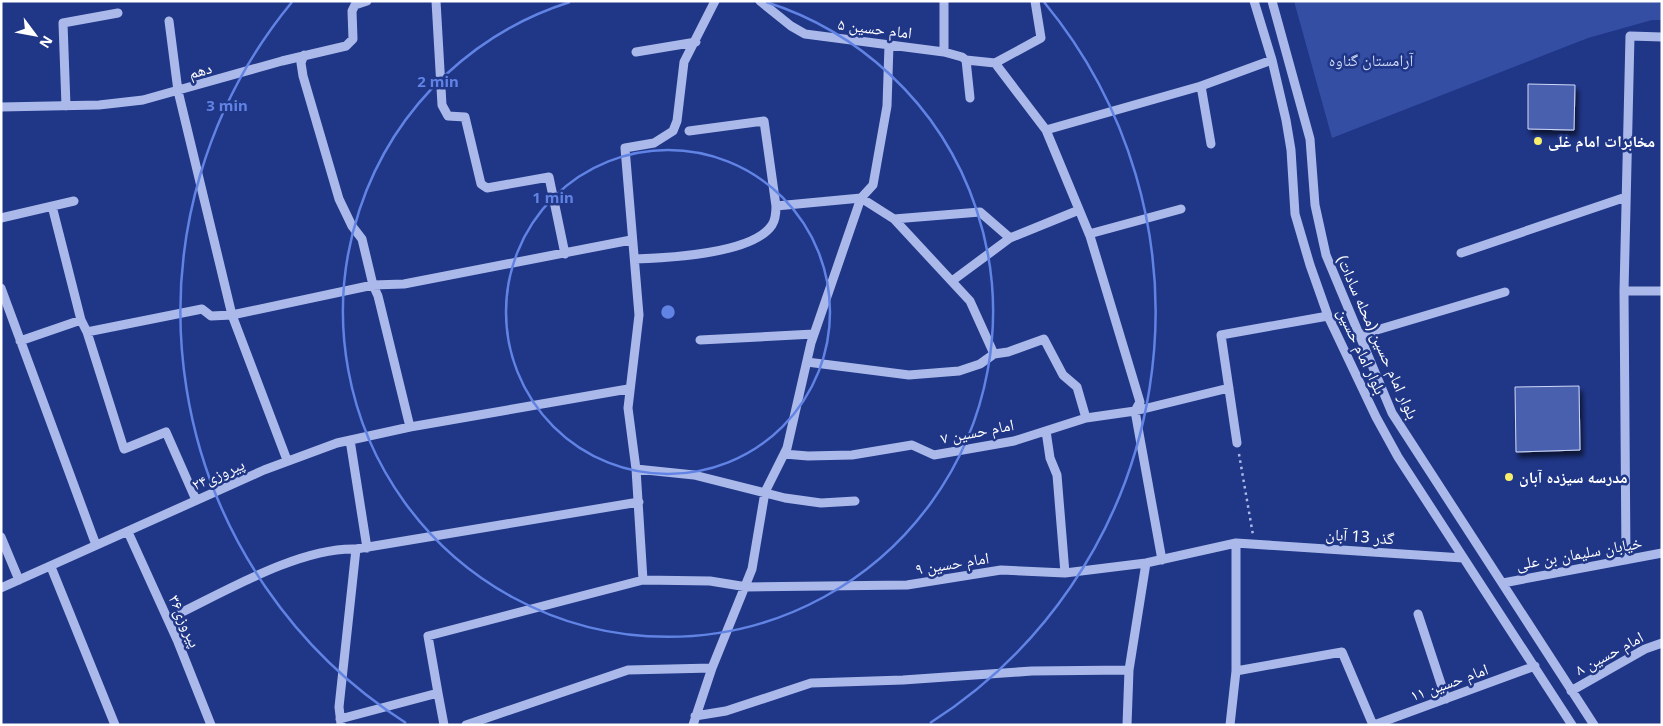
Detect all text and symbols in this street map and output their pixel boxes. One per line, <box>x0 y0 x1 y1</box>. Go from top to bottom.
north arrow <box>10 10 60 60</box>
street label: امام حسین ۵ <box>837 13 913 43</box>
text: N <box>35 32 58 52</box>
park label: آرامستان گناوه <box>1329 49 1414 71</box>
street label: دهم <box>186 56 214 84</box>
text: 2 min <box>417 71 459 91</box>
text: 3 min <box>206 95 248 115</box>
place label: مخابرات امام غلی <box>1548 130 1655 153</box>
marker: مخابرات امام غلی <box>1532 135 1544 147</box>
text: 1 min <box>532 187 574 207</box>
street label: بلوار امام حسین (محله سادات) <box>1333 252 1423 422</box>
centre of rings <box>659 303 677 321</box>
street label: بلوار امام حسین <box>1334 305 1390 397</box>
street label: امام حسین ۷ <box>938 413 1016 449</box>
street label: پیروزی۲۴ <box>188 453 248 495</box>
place label: مدرسه سیزده آبان <box>1519 466 1628 488</box>
marker: مدرسه سیزده آبان <box>1503 471 1515 483</box>
street label: گذر 13 آبان <box>1325 523 1395 549</box>
street label: خیابان سلیمان بن علی <box>1514 531 1644 575</box>
street label: امام حسین ۹ <box>914 546 990 580</box>
street label: پیروزی۳۶ <box>164 591 206 651</box>
street label: امام حسین ۸ <box>1571 626 1647 680</box>
street label: امام حسین ۱۱ <box>1407 658 1491 706</box>

